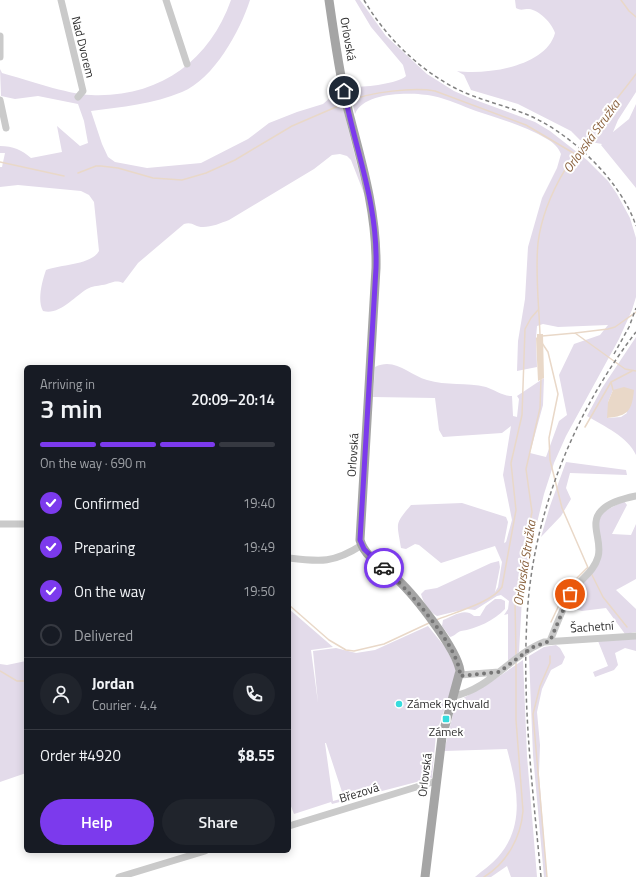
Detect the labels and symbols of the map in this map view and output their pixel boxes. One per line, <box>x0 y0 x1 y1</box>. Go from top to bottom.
street label: Nad Dvorem <box>67 14 100 80</box>
street label: Orlovská <box>335 16 362 62</box>
pin <box>327 74 361 108</box>
water label: Orlovská Stružka <box>558 94 625 177</box>
street label: Orlovská <box>341 432 364 478</box>
water label: Orlovská Stružka <box>507 517 541 607</box>
courier <box>364 548 404 588</box>
pin <box>553 577 587 611</box>
street label: Šachetní <box>570 615 616 637</box>
place label: Zámek Rychvald <box>407 694 489 713</box>
marker: Zámek Rychvald <box>394 699 404 709</box>
marker: Zámek <box>441 714 451 724</box>
place label: Zámek <box>429 722 463 741</box>
street label: Orlovská <box>412 752 437 798</box>
street label: Březová <box>337 777 381 808</box>

